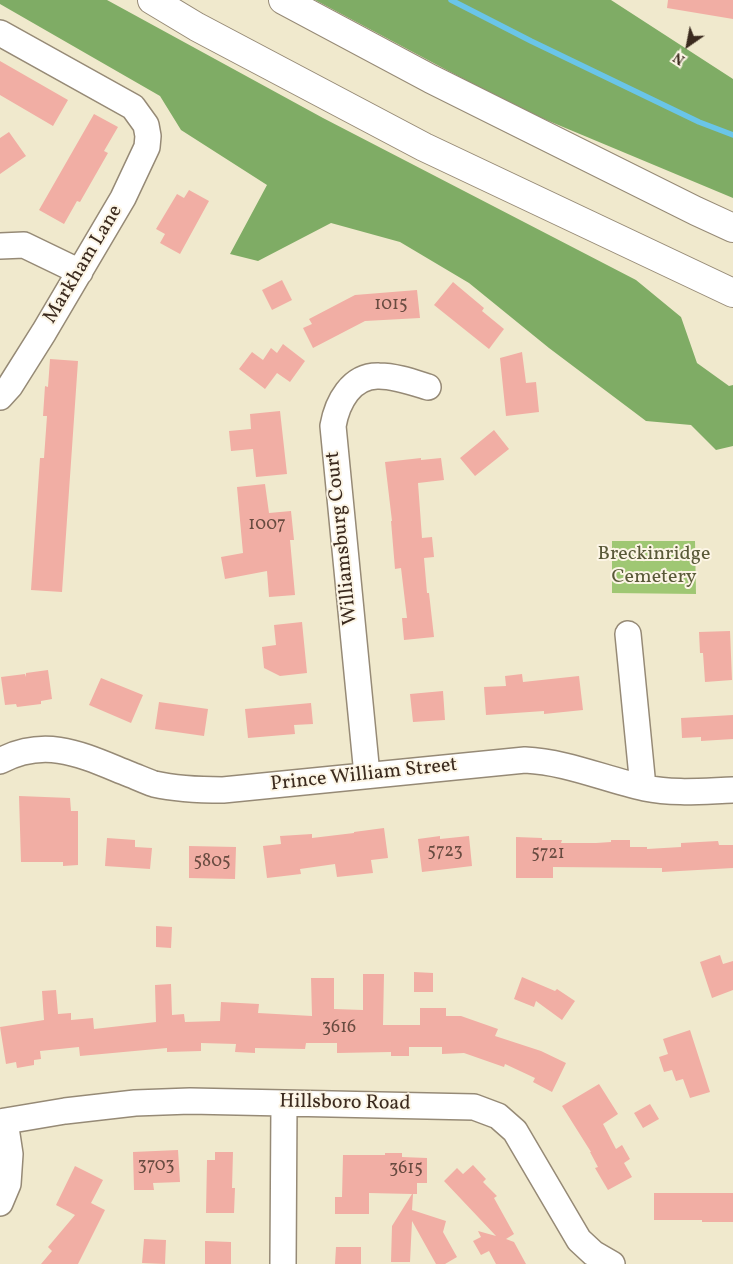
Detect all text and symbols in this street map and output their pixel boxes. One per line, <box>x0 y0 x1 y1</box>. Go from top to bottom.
north arrow <box>663 20 713 70</box>
text: N <box>670 47 689 69</box>
street label: Markham Lane <box>39 201 129 329</box>
house number: 1015 <box>374 295 408 317</box>
street label: Williamsburg Court <box>322 450 364 626</box>
house number: 1007 <box>248 515 286 537</box>
park label: Breckinridge Cemetery <box>598 543 710 590</box>
street label: Prince William Street <box>269 754 459 798</box>
house number: 5723 <box>427 842 463 864</box>
house number: 5721 <box>531 844 565 866</box>
house number: 5805 <box>193 852 231 874</box>
house number: 3616 <box>322 1018 356 1040</box>
street label: Hillsboro Road <box>279 1091 411 1117</box>
house number: 3703 <box>138 1156 174 1178</box>
house number: 3615 <box>389 1159 423 1181</box>

